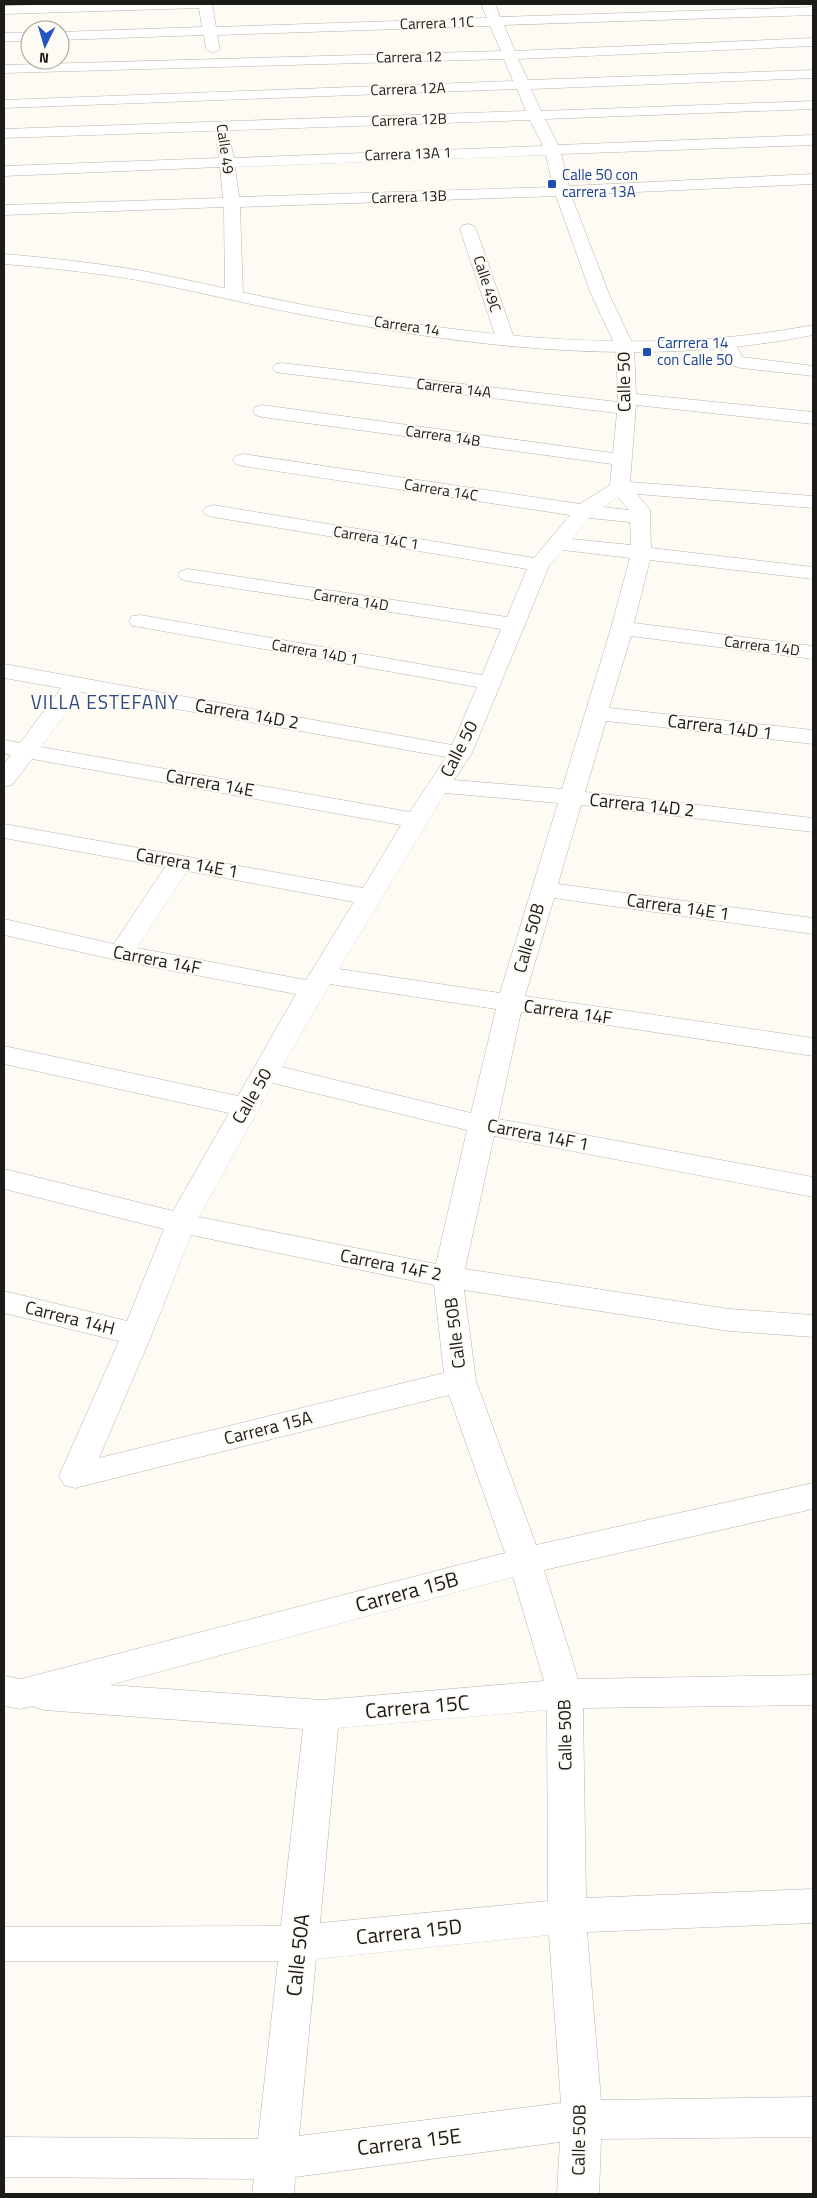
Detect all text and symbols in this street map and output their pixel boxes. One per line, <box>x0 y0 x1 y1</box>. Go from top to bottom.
street label: Carrera 11C <box>399 10 475 35</box>
north arrow <box>20 20 70 70</box>
street label: Carrera 12 <box>376 44 442 69</box>
text: N <box>38 48 50 69</box>
street label: Carrera 12A <box>370 76 446 101</box>
street label: Carrera 12B <box>371 107 447 132</box>
street label: Calle 49 <box>211 122 240 175</box>
street label: Carrera 13A 1 <box>364 140 452 167</box>
place label: Calle 50 con carrera 13A <box>562 163 638 203</box>
marker: Calle 50 con carrera 13A <box>546 178 558 190</box>
street label: Carrera 13B <box>371 184 447 209</box>
street label: Calle 49C <box>468 252 507 315</box>
street label: Carrera 14 <box>373 310 441 342</box>
place label: Carrrera 14 con Calle 50 <box>657 331 733 371</box>
marker: Carrrera 14 con Calle 50 <box>641 346 653 358</box>
street label: Calle 50 <box>609 352 638 412</box>
street label: Carrera 14A <box>415 372 493 404</box>
street label: Carrera 14B <box>404 419 482 452</box>
street label: Carrera 14C <box>403 472 480 507</box>
street label: Carrera 14C 1 <box>332 519 420 556</box>
street label: Carrera 14D <box>312 582 390 617</box>
street label: Carrera 14D <box>723 629 801 662</box>
street label: Carrera 14D 1 <box>270 633 360 670</box>
district label: VILLA ESTEFANY <box>31 687 179 716</box>
street label: Carrera 14D 2 <box>193 691 301 736</box>
street label: Carrera 14D 1 <box>666 707 774 746</box>
street label: Calle 50 <box>433 716 484 782</box>
street label: Carrera 14E <box>164 761 257 804</box>
street label: Carrera 14D 2 <box>588 786 696 823</box>
street label: Carrera 14E 1 <box>134 840 240 885</box>
street label: Carrera 14E 1 <box>625 886 731 927</box>
street label: Calle 50B <box>506 900 551 976</box>
street label: Carrera 14F <box>111 938 203 981</box>
street label: Carrera 14F <box>522 992 614 1031</box>
street label: Calle 50 <box>225 1063 278 1129</box>
street label: Carrera 14F 1 <box>485 1111 591 1158</box>
street label: Carrera 14F 2 <box>338 1241 444 1288</box>
street label: Carrera 14H <box>22 1293 118 1342</box>
street label: Calle 50B <box>437 1296 472 1370</box>
street label: Carrera 15A <box>221 1403 315 1452</box>
street label: Carrera 15B <box>352 1562 462 1620</box>
street label: Carrera 15C <box>364 1686 470 1726</box>
street label: Calle 50B <box>550 1699 579 1771</box>
street label: Carrera 15D <box>354 1910 463 1952</box>
street label: Calle 50A <box>277 1912 317 1998</box>
street label: Calle 50B <box>564 2104 593 2176</box>
street label: Carrera 15E <box>355 2119 463 2163</box>

